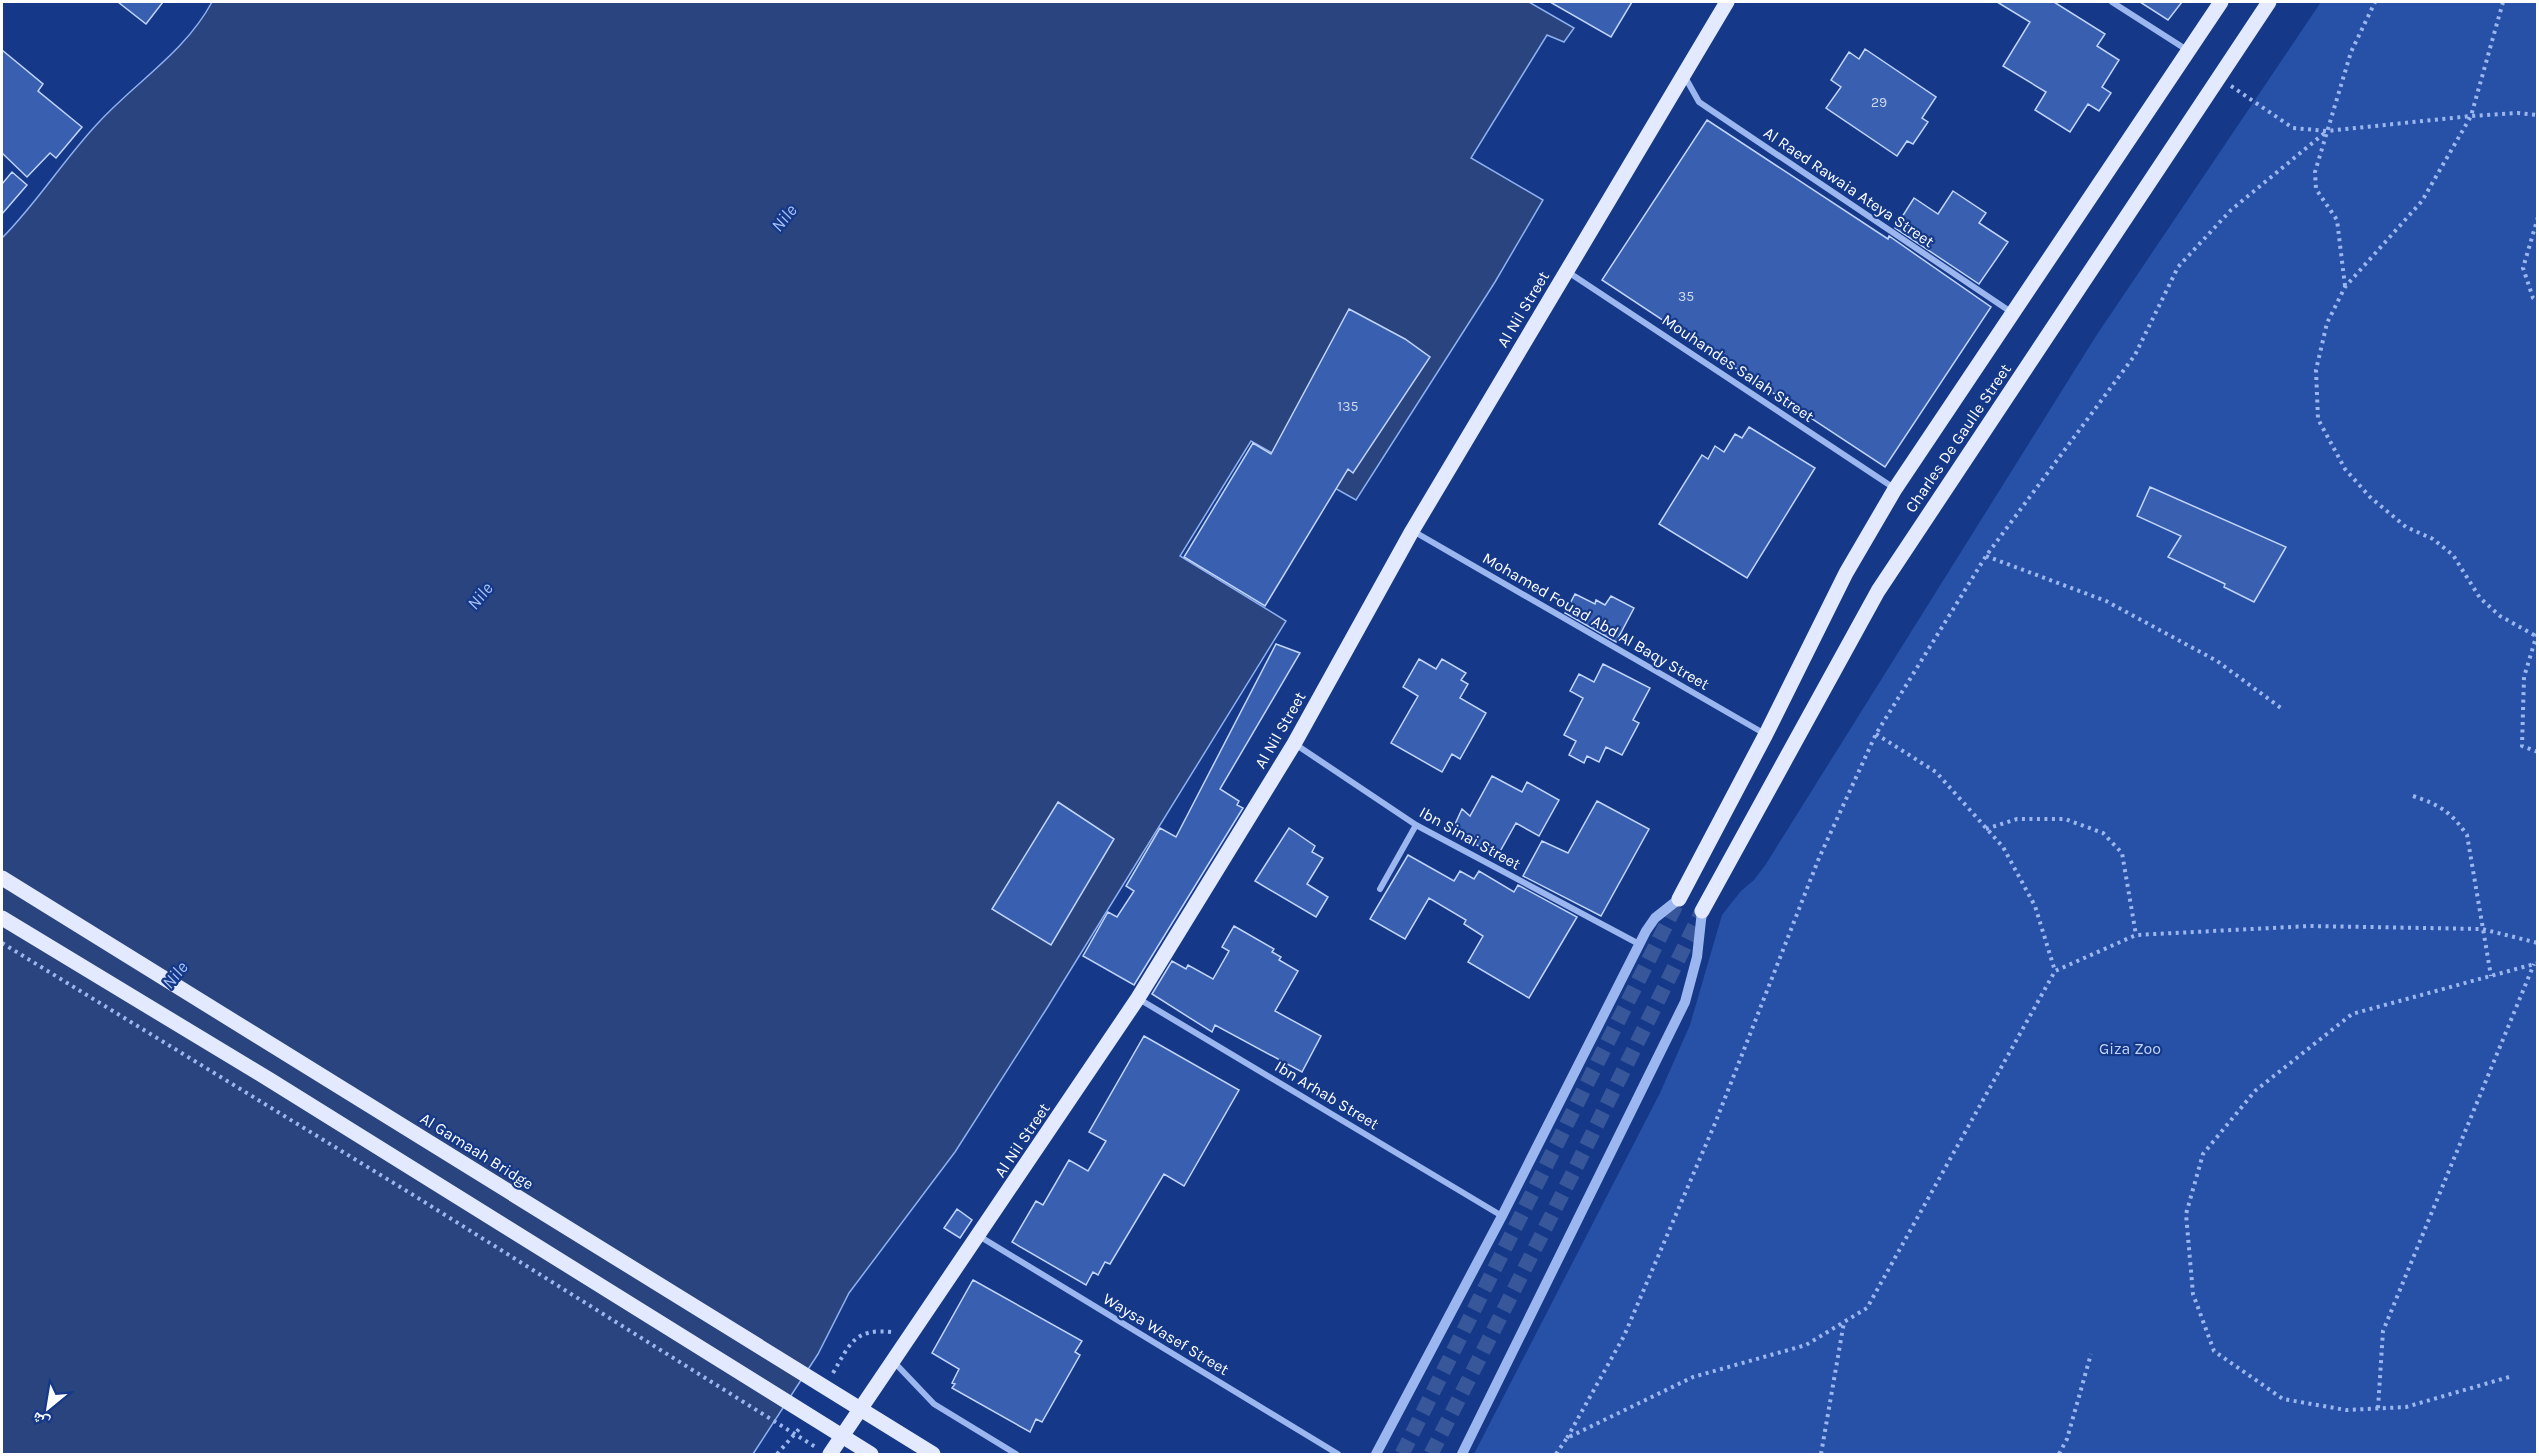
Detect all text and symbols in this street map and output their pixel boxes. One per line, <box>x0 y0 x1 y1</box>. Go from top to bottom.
house number: 29 <box>1871 94 1887 111</box>
street label: Al Raed Rawaia Ateya Street <box>1760 123 1938 251</box>
water label: Nile <box>766 200 802 236</box>
street label: Al Nil Street <box>1493 268 1553 350</box>
house number: 35 <box>1678 288 1694 305</box>
street label: Mouhandes Salah Street <box>1658 310 1818 426</box>
street label: Charles De Gaulle Street <box>1901 360 2015 516</box>
house number: 135 <box>1338 398 1358 415</box>
street label: Mohamed Fouad Abd Al Baqy Street <box>1479 548 1713 694</box>
water label: Nile <box>462 578 498 614</box>
street label: Al Nil Street <box>1250 688 1310 772</box>
street label: Ibn Sinai Street <box>1416 802 1524 874</box>
water label: Nile <box>157 957 193 993</box>
park label: Giza Zoo <box>2099 1039 2161 1058</box>
street label: Ibn Arhab Street <box>1272 1056 1382 1134</box>
street label: Al Nil Street <box>990 1099 1054 1181</box>
street label: Al Gamaah Bridge <box>417 1109 537 1193</box>
street label: Waysa Wasef Street <box>1100 1289 1232 1379</box>
north arrow <box>18 1378 78 1438</box>
text: ش <box>29 1408 53 1433</box>

